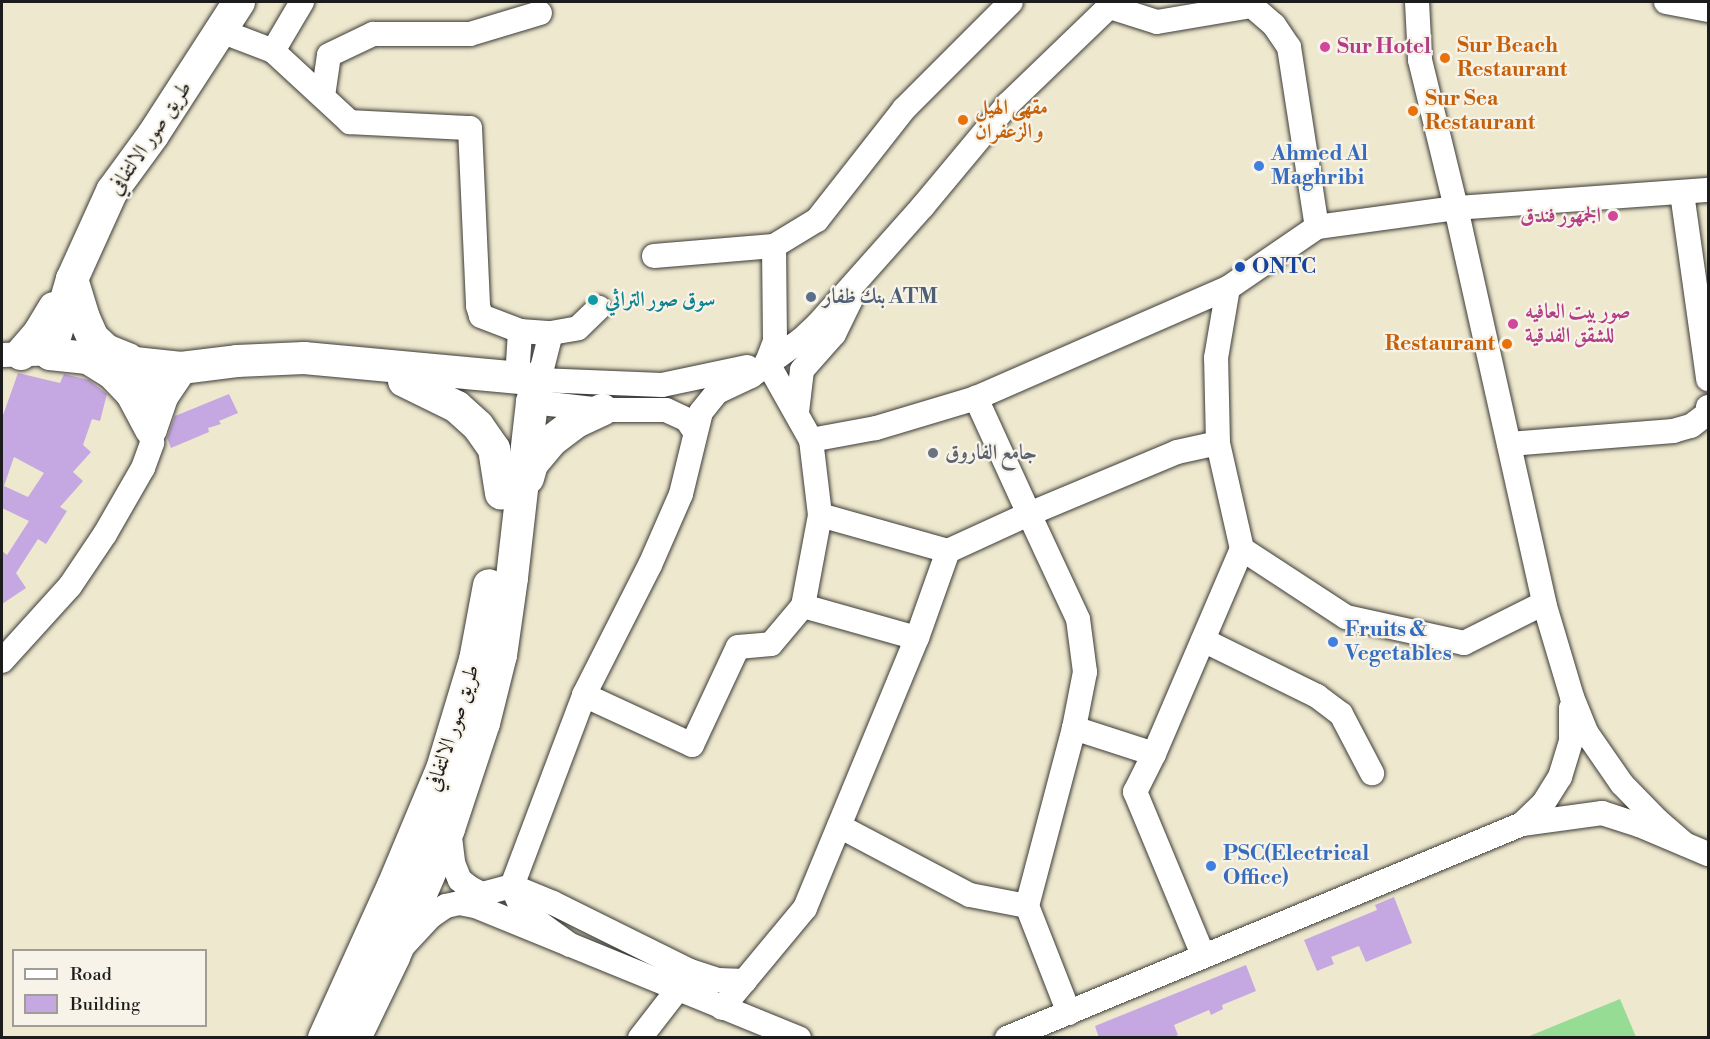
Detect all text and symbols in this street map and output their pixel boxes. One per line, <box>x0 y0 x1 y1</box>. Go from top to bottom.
place label: Sur Beach Restaurant <box>1457 33 1567 83</box>
place label: Sur Hotel <box>1337 34 1431 60</box>
marker: Sur Hotel <box>1318 40 1332 54</box>
marker: Sur Beach Restaurant <box>1438 51 1452 65</box>
street label: طريق صور الالتفافي <box>103 76 197 200</box>
place label: Sur Sea Restaurant <box>1425 86 1535 136</box>
place label: مقهى الهيل و الزعفران <box>975 95 1048 145</box>
marker: Sur Sea Restaurant <box>1406 104 1420 118</box>
marker: مقهى الهيل و الزعفران <box>956 113 970 127</box>
place label: Ahmed Al Maghribi <box>1271 141 1368 191</box>
marker: Ahmed Al Maghribi <box>1252 159 1266 173</box>
place label: الجمهور فندق <box>1520 203 1601 229</box>
marker: الجمهور فندق <box>1606 209 1620 223</box>
place label: ONTC <box>1252 254 1316 280</box>
marker: ONTC <box>1233 260 1247 274</box>
place label: بنك ظفار ATM <box>823 284 938 310</box>
place label: سوق صور التراثي <box>605 287 715 313</box>
marker: بنك ظفار ATM <box>804 290 818 304</box>
marker: سوق صور التراثي <box>586 293 600 307</box>
place label: صور بيت العافيه للشقق الفدقية <box>1525 299 1631 349</box>
marker: صور بيت العافيه للشقق الفدقية <box>1506 317 1520 331</box>
place label: Restaurant <box>1385 331 1495 357</box>
marker: Restaurant <box>1500 337 1514 351</box>
place label: جامع الفاروق <box>945 440 1037 466</box>
marker: جامع الفاروق <box>926 446 940 460</box>
place label: Fruits & Vegetables <box>1345 617 1452 667</box>
marker: Fruits & Vegetables <box>1326 635 1340 649</box>
street label: طريق صور الالتفافي <box>421 661 485 795</box>
place label: PSC(Electrical Office) <box>1223 841 1369 891</box>
marker: PSC(Electrical Office) <box>1204 859 1218 873</box>
legend <box>12 949 207 1027</box>
text: Road <box>70 963 112 986</box>
text: Building <box>70 993 140 1016</box>

